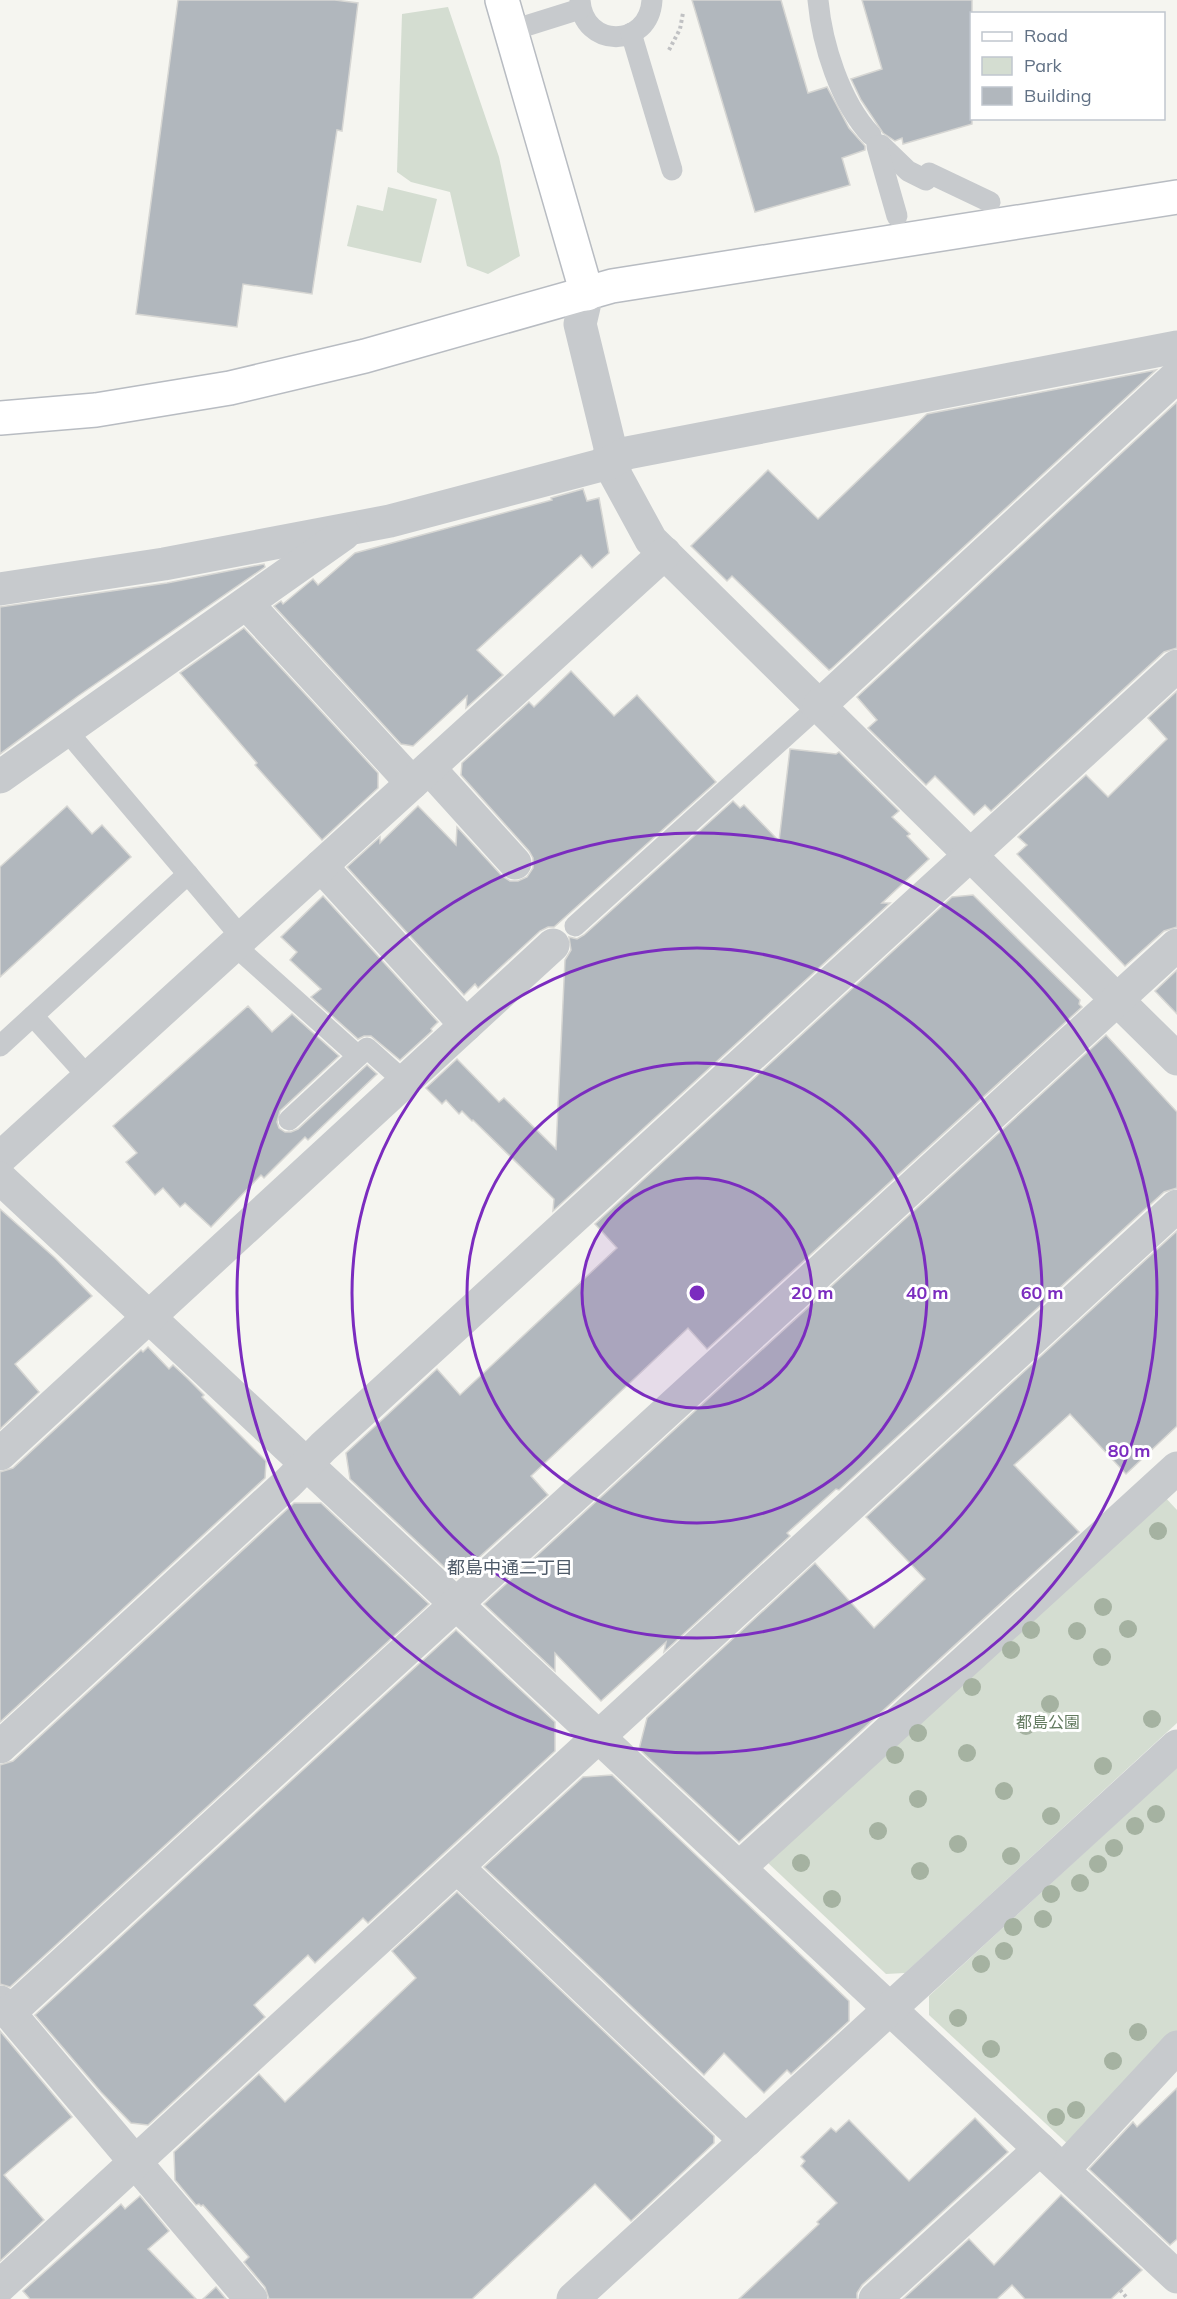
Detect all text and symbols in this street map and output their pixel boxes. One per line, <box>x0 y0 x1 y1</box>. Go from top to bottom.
legend <box>970 12 1165 120</box>
text: Road <box>1024 24 1068 47</box>
text: Park <box>1024 54 1063 77</box>
text: Building <box>1024 84 1092 107</box>
text: 20 m <box>791 1281 833 1304</box>
text: 40 m <box>906 1281 948 1304</box>
text: 60 m <box>1021 1281 1063 1304</box>
centre of rings <box>687 1283 707 1303</box>
text: 80 m <box>1108 1439 1150 1462</box>
district label: 都島中通二丁目 <box>447 1556 573 1579</box>
park label: 都島公園 <box>1016 1712 1080 1732</box>

